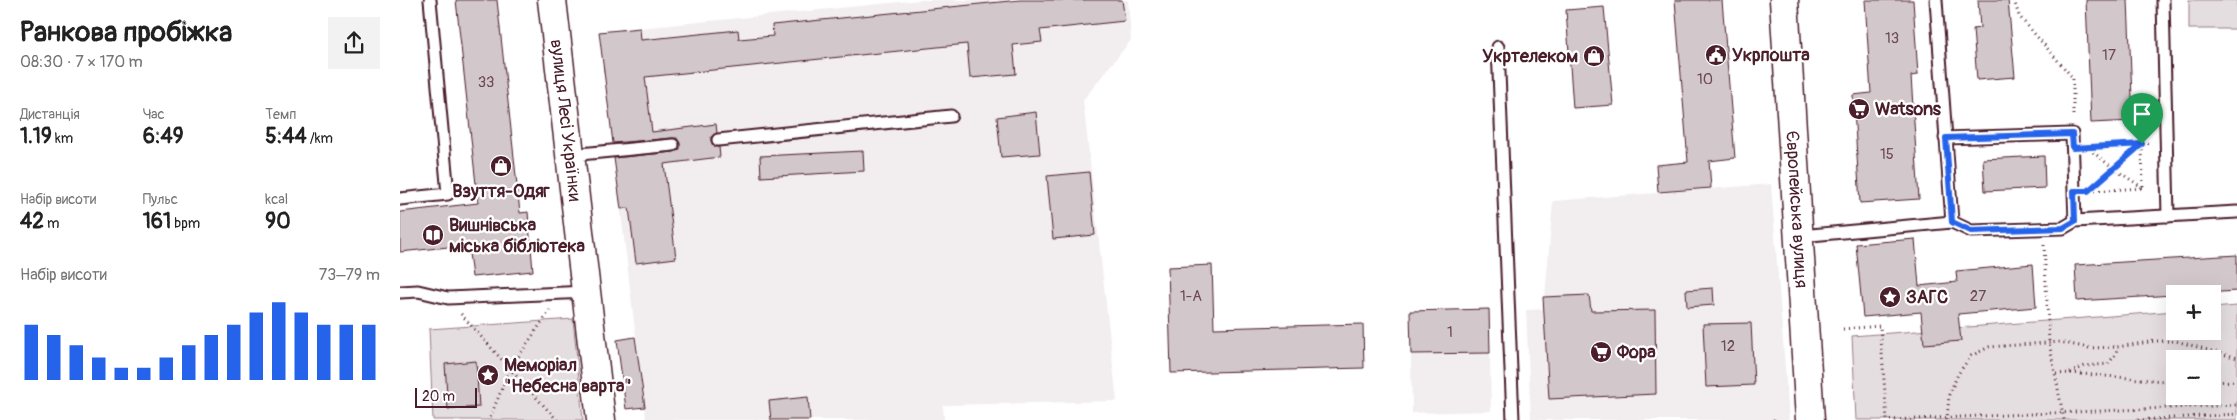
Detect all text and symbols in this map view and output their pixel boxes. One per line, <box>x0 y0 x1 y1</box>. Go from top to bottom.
text: Ранкова пробіжка <box>20 15 232 50</box>
button: share <box>328 17 380 69</box>
house number: 13 <box>1885 29 1899 48</box>
street label: вулиця Лесі Українки <box>545 38 587 202</box>
public building icon: Укрпошта <box>1704 43 1728 67</box>
shop icon: Укртелеком <box>1582 44 1606 68</box>
place label: Укрпошта <box>1732 44 1810 67</box>
place label: Укртелеком <box>1482 45 1578 68</box>
house number: 17 <box>2102 46 2116 65</box>
text: 08:30 · 7 × 170 m <box>20 52 143 72</box>
house number: 10 <box>1697 70 1713 89</box>
house number: 33 <box>478 73 494 92</box>
pin <box>2121 93 2163 144</box>
supermarket icon: Watsons <box>1847 97 1871 121</box>
place label: Watsons <box>1875 98 1942 121</box>
icon: arrive <box>2128 100 2156 128</box>
text: Дистанція <box>20 106 80 123</box>
text: Час <box>143 106 165 123</box>
text: Темп <box>265 106 296 123</box>
text: 1.19 <box>20 123 52 150</box>
text: 6:49 <box>143 123 183 150</box>
text: 5:44 <box>265 123 307 150</box>
text: km <box>52 130 73 147</box>
text: /km <box>307 130 333 147</box>
street label: Європейська вулиця <box>1781 130 1813 289</box>
house number: 15 <box>1880 145 1894 164</box>
shop icon: Взуття-Одяг <box>489 154 513 178</box>
place label: Взуття-Одяг <box>452 180 551 203</box>
text: Набір висоти <box>20 191 96 208</box>
text: Пульс <box>143 191 178 208</box>
text: kcal <box>265 191 288 208</box>
text: 42 <box>20 208 44 235</box>
text: 161 <box>143 208 171 235</box>
text: 90 <box>265 208 291 235</box>
place label: Вишнівська міська бібліотека <box>449 214 585 258</box>
text: m <box>44 215 59 232</box>
text: bpm <box>171 215 200 232</box>
library icon: Вишнівська міська бібліотека <box>421 223 445 247</box>
text: Набір висоти <box>20 265 107 285</box>
text: 73–79 m <box>319 265 380 285</box>
place icon: ЗАГС <box>1878 285 1902 309</box>
map controls <box>2166 285 2221 405</box>
button: + <box>2166 285 2221 340</box>
place label: ЗАГС <box>1906 286 1948 309</box>
house number: 1-А <box>1180 287 1202 306</box>
house number: 27 <box>1970 287 1986 306</box>
house number: 1 <box>1447 323 1453 342</box>
house number: 12 <box>1721 337 1735 356</box>
supermarket icon: Фора <box>1589 340 1613 364</box>
place label: Фора <box>1616 341 1656 364</box>
button: − <box>2166 350 2221 405</box>
place label: Меморіал "Небесна варта" <box>504 354 632 398</box>
place icon: Меморіал "Небесна варта" <box>476 363 500 387</box>
scale bar <box>415 385 478 408</box>
text: 20 m <box>422 388 455 405</box>

